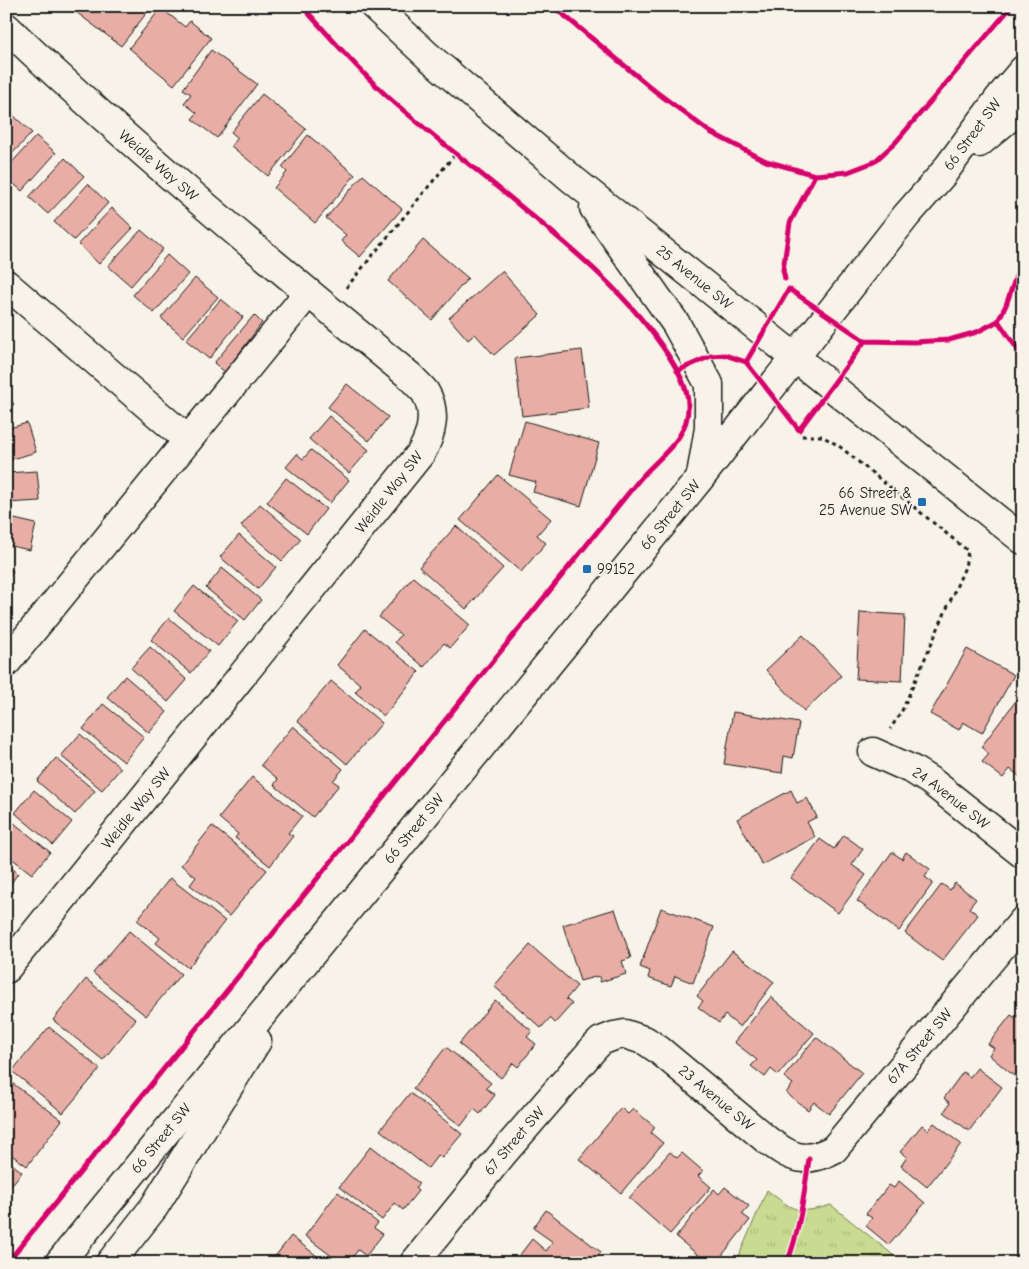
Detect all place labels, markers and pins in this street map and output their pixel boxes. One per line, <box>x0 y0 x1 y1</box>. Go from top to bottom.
place label: 66 Street & 25 Avenue SW <box>819 484 912 519</box>
marker: 66 Street & 25 Avenue SW <box>916 496 928 508</box>
place label: 99152 <box>597 560 635 578</box>
marker: 99152 <box>581 563 593 575</box>

